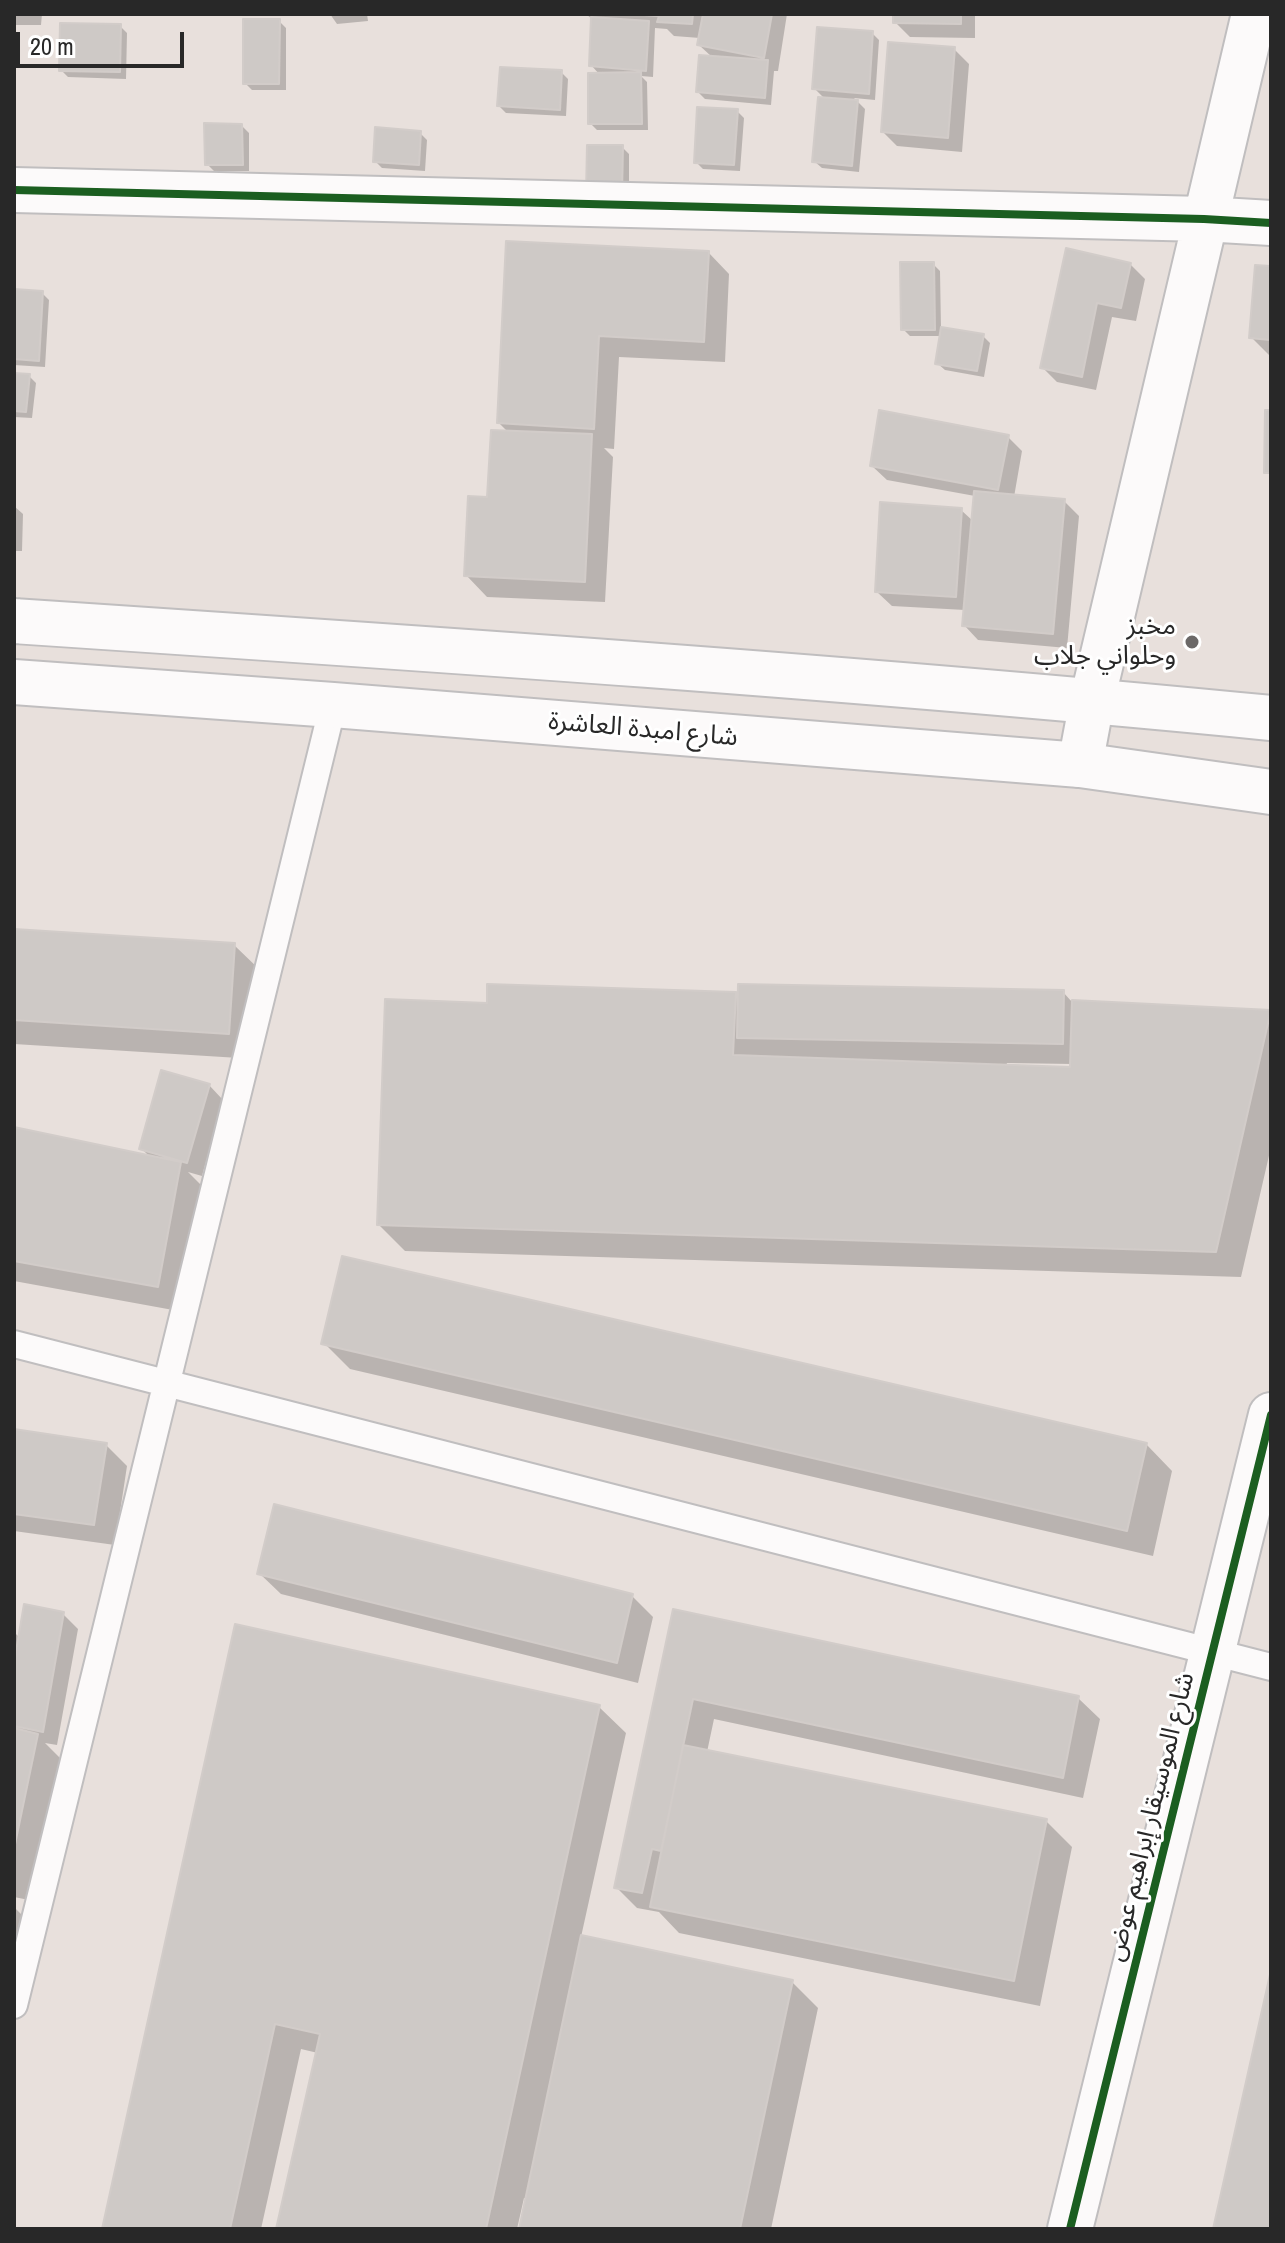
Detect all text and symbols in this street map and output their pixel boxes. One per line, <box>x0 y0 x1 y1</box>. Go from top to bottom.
scale bar <box>20 16 188 66</box>
text: 20 m <box>30 30 74 62</box>
place label: مخبز وحلواني جلاب <box>1034 611 1176 672</box>
marker: مخبز وحلواني جلاب <box>1183 633 1201 651</box>
street label: شارع امبدة العاشرة <box>547 706 739 754</box>
street label: شارع الموسيقار إبراهيم عوض <box>1100 1670 1202 1964</box>

